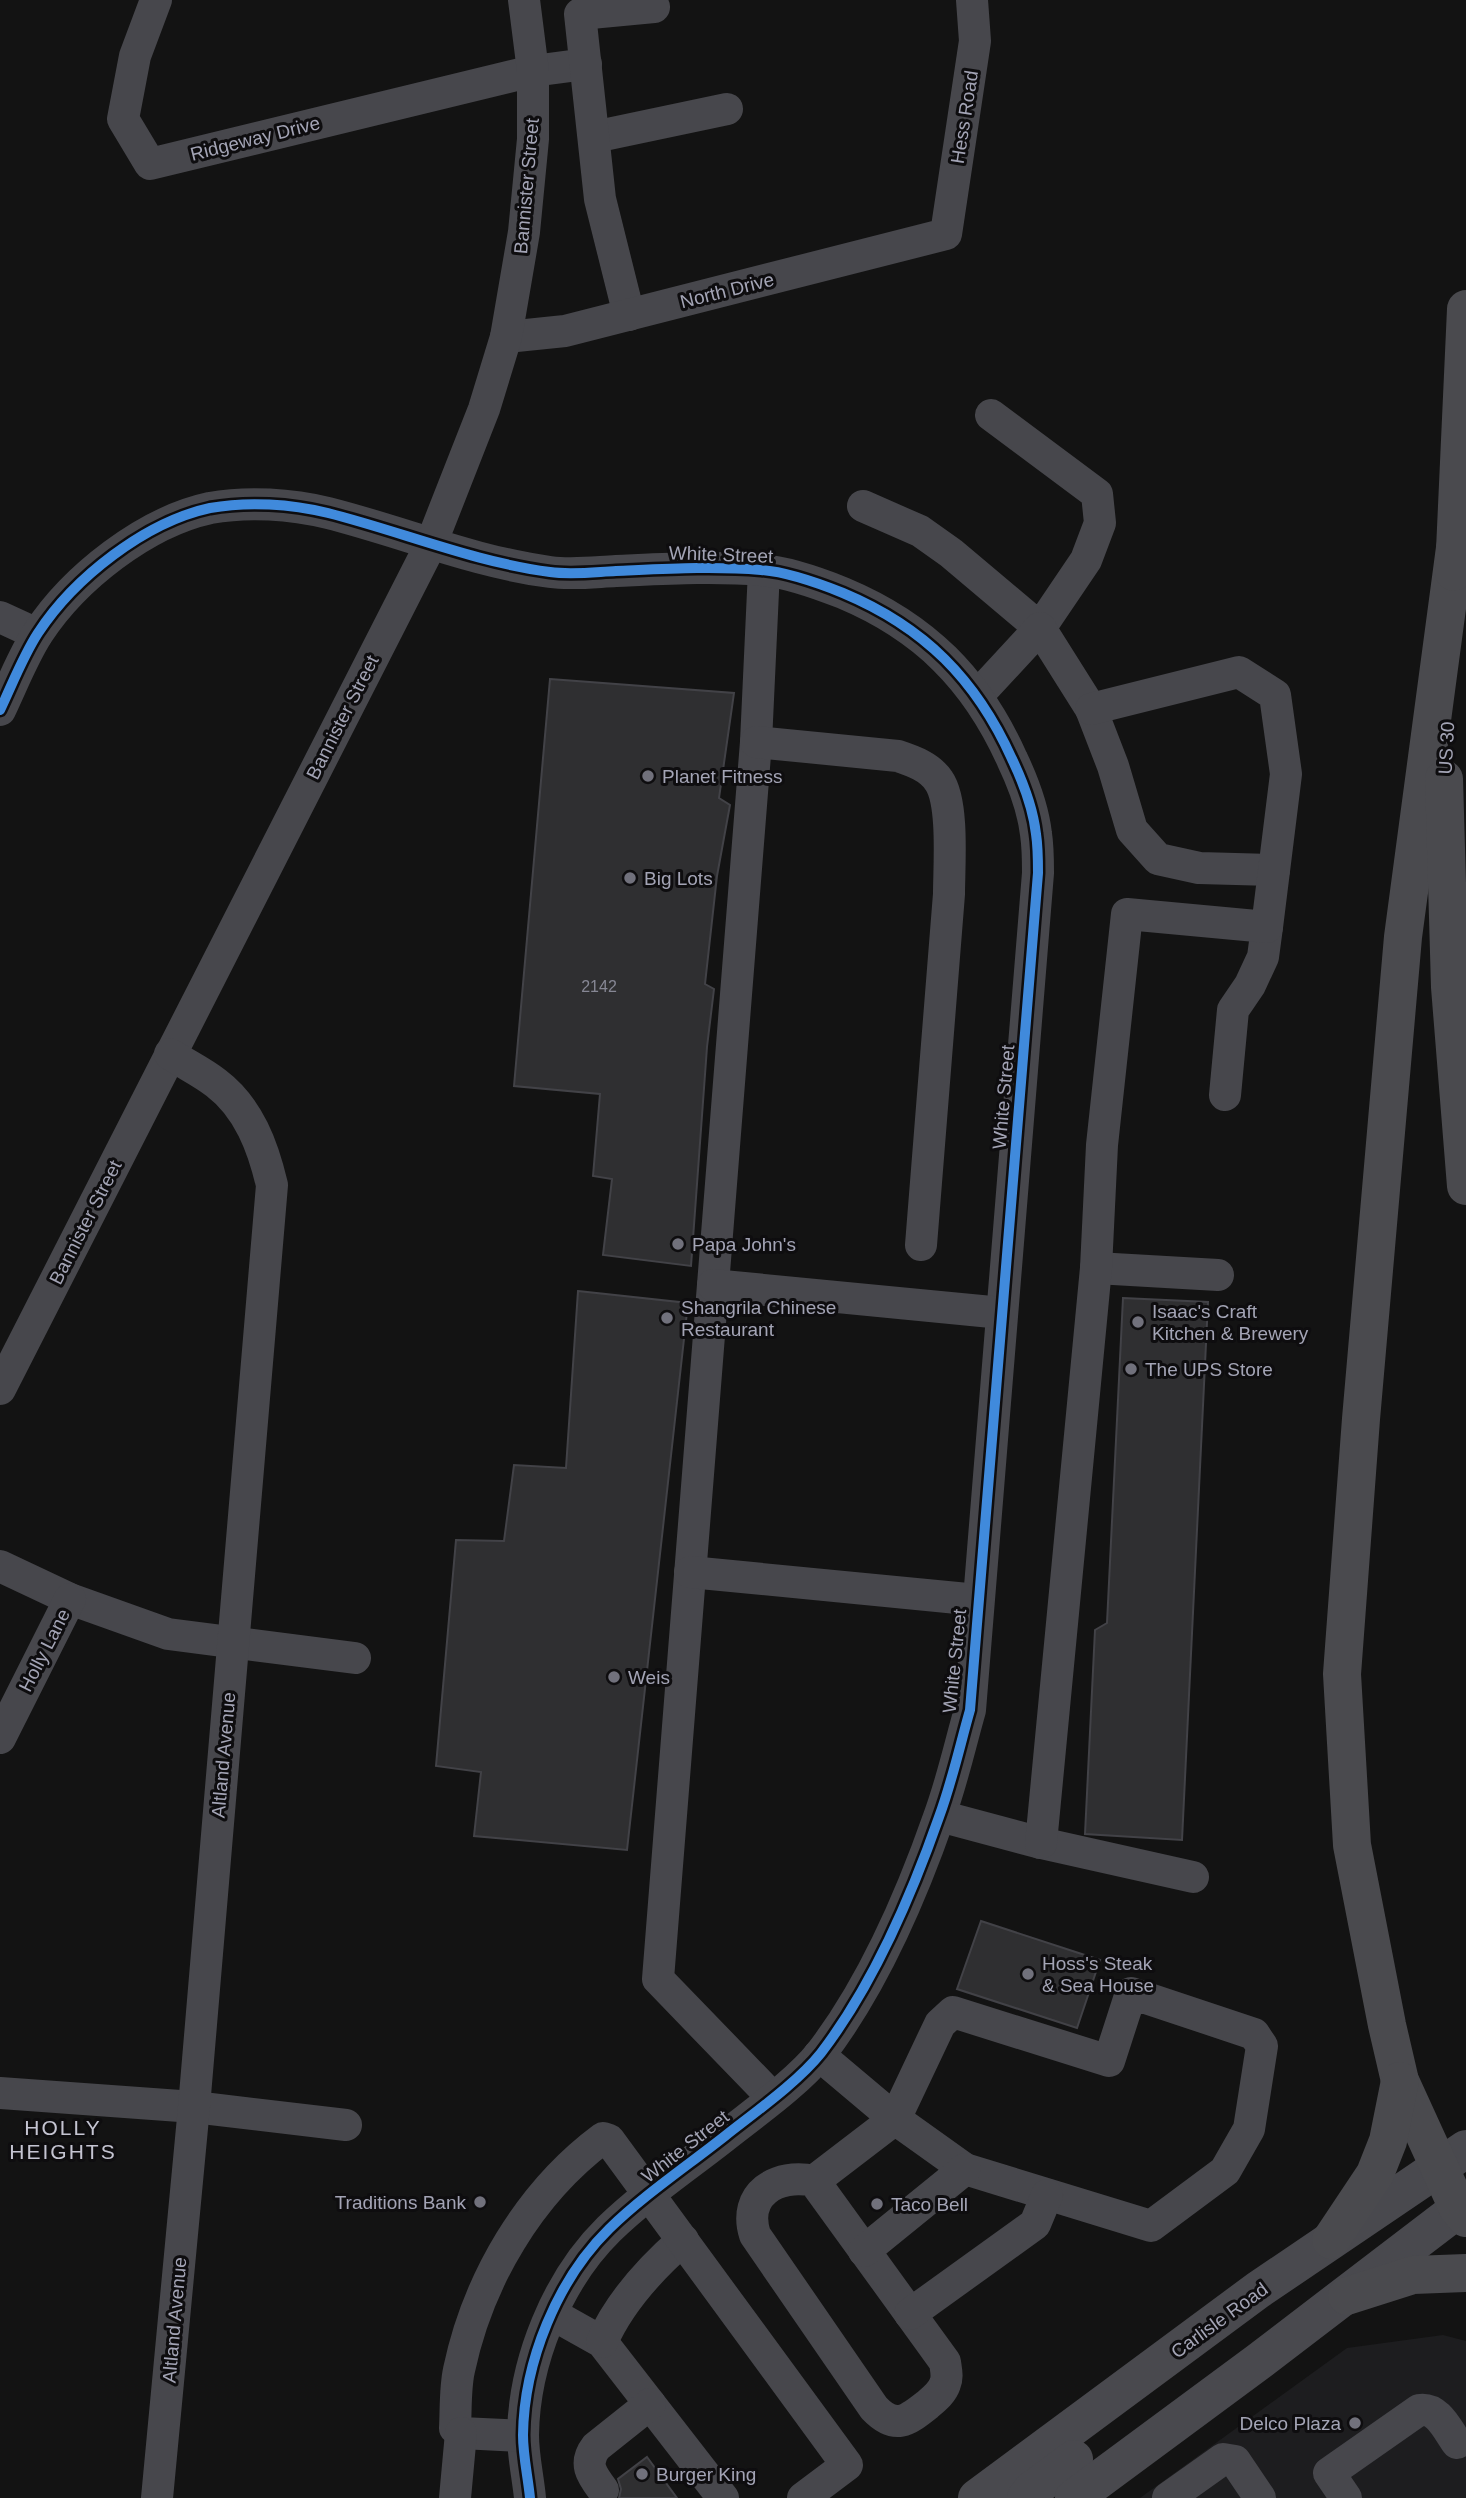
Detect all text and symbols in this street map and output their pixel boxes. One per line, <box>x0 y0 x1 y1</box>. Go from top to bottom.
street label: Hess Road <box>947 69 982 165</box>
street label: Ridgeway Drive <box>188 112 322 165</box>
street label: Bannister Street <box>510 117 543 255</box>
street label: North Drive <box>678 269 776 312</box>
street label: White Street <box>668 542 774 567</box>
street label: Bannister Street <box>302 651 383 783</box>
street label: US 30 <box>1435 721 1458 775</box>
place label: Planet Fitness <box>662 766 782 787</box>
marker: Planet Fitness <box>640 768 656 784</box>
place label: Big Lots <box>644 868 713 889</box>
marker: Big Lots <box>622 870 638 886</box>
house number: 2142 <box>581 978 617 995</box>
street label: White Street <box>988 1043 1019 1150</box>
street label: Bannister Street <box>45 1156 126 1288</box>
place label: Papa John's <box>692 1234 796 1255</box>
marker: Papa John's <box>670 1236 686 1252</box>
place label: Shangrila Chinese Restaurant <box>681 1297 836 1340</box>
place label: Isaac's Craft Kitchen & Brewery <box>1152 1301 1309 1344</box>
marker: Shangrila Chinese Restaurant <box>659 1310 675 1326</box>
marker: Isaac's Craft Kitchen & Brewery <box>1130 1314 1146 1330</box>
place label: The UPS Store <box>1145 1359 1273 1380</box>
marker: The UPS Store <box>1123 1361 1139 1377</box>
street label: Holly Lane <box>15 1605 74 1695</box>
street label: White Street <box>939 1607 970 1714</box>
place label: Weis <box>628 1667 670 1688</box>
marker: Weis <box>606 1669 622 1685</box>
street label: Altland Avenue <box>208 1691 239 1819</box>
place label: Hoss's Steak & Sea House <box>1042 1953 1154 1996</box>
marker: Hoss's Steak & Sea House <box>1020 1966 1036 1982</box>
street label: White Street <box>638 2105 734 2187</box>
district label: HOLLY HEIGHTS <box>9 2116 117 2163</box>
place label: Traditions Bank <box>335 2192 466 2213</box>
marker: Traditions Bank <box>472 2194 488 2210</box>
place label: Taco Bell <box>891 2194 968 2215</box>
marker: Taco Bell <box>869 2196 885 2212</box>
street label: Altland Avenue <box>159 2256 190 2384</box>
street label: Carlisle Road <box>1167 2278 1272 2362</box>
place label: Delco Plaza <box>1240 2413 1341 2434</box>
marker: Delco Plaza <box>1347 2415 1363 2431</box>
place label: Burger King <box>656 2464 756 2485</box>
marker: Burger King <box>634 2466 650 2482</box>

